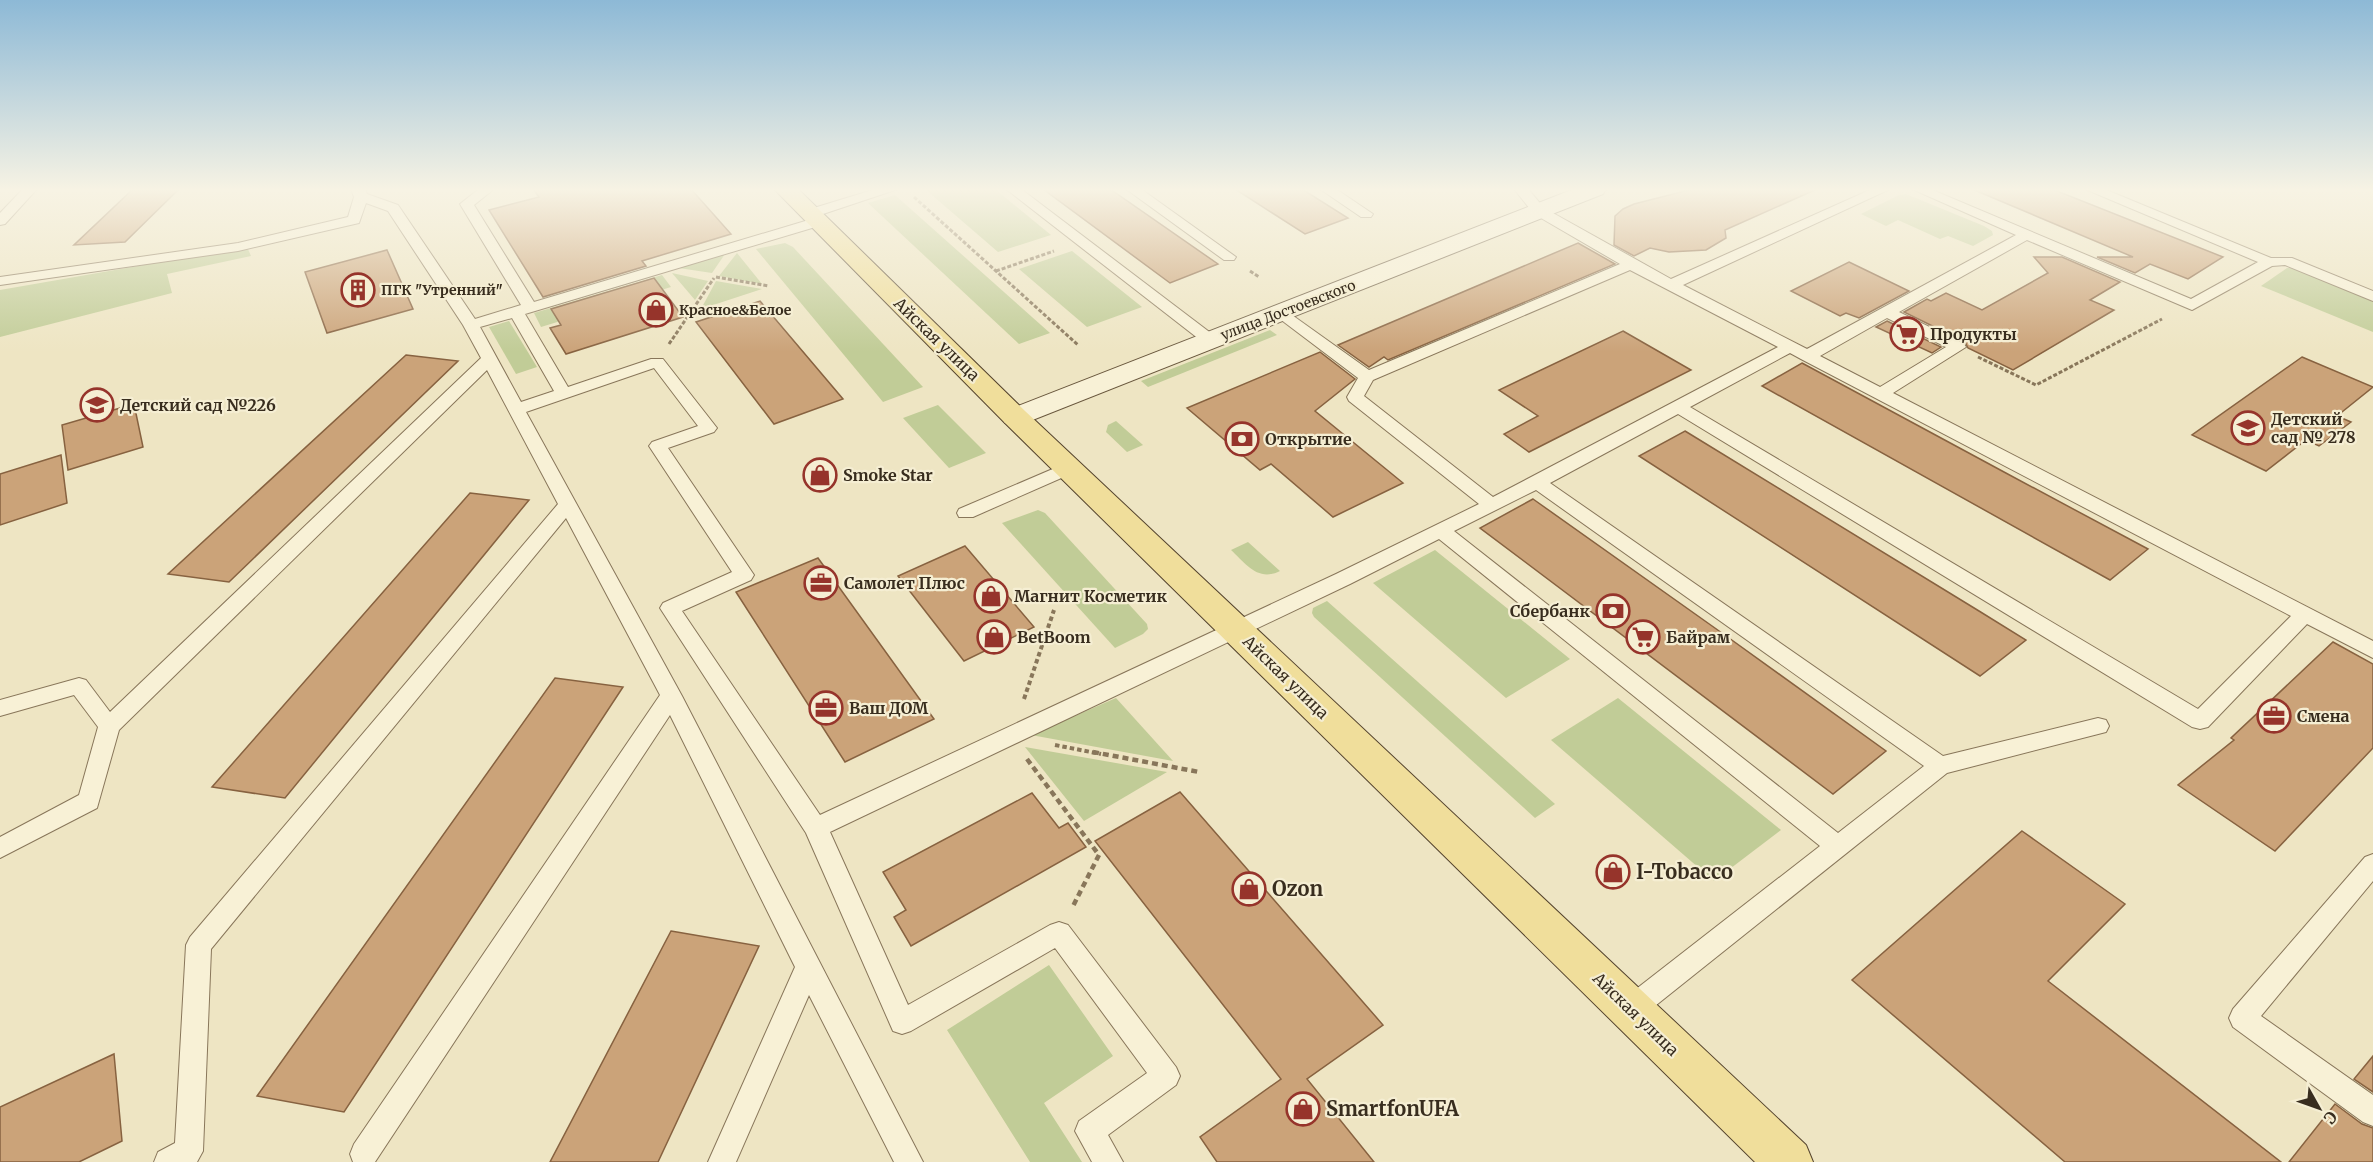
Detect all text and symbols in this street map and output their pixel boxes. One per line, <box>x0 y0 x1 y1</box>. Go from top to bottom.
building icon: ПГК "Утренний" <box>340 272 376 308</box>
street label: улица Достоевского <box>1218 276 1358 344</box>
place label: ПГК "Утренний" <box>381 281 503 299</box>
shop icon: Красное&Белое <box>638 292 674 328</box>
street label: Айская улица <box>889 292 984 385</box>
place label: Красное&Белое <box>679 301 792 319</box>
supermarket icon: Продукты <box>1889 316 1925 352</box>
place label: Продукты <box>1930 324 2017 344</box>
school or university icon: Детский сад №226 <box>79 387 115 423</box>
place label: Детский сад №226 <box>120 395 276 415</box>
place label: Детский сад № 278 <box>2271 409 2356 447</box>
school or university icon: Детский сад № 278 <box>2230 410 2266 446</box>
bank icon: Открытие <box>1224 421 1260 457</box>
place label: Открытие <box>1265 429 1352 449</box>
shop icon: Smoke Star <box>802 457 838 493</box>
place label: Smoke Star <box>843 465 933 485</box>
office icon: Самолет Плюс <box>803 565 839 601</box>
place label: Самолет Плюс <box>844 573 965 593</box>
shop icon: Магнит Косметик <box>973 578 1009 614</box>
place label: Магнит Косметик <box>1014 586 1167 606</box>
bank icon: Сбербанк <box>1595 593 1631 629</box>
place label: Сбербанк <box>1510 601 1590 621</box>
shop icon: BetBoom <box>976 619 1012 655</box>
supermarket icon: Байрам <box>1625 619 1661 655</box>
place label: BetBoom <box>1017 627 1091 647</box>
place label: Байрам <box>1666 627 1731 647</box>
street label: Айская улица <box>1238 630 1333 723</box>
office icon: Ваш ДОМ <box>808 690 844 726</box>
place label: Ваш ДОМ <box>849 698 929 718</box>
office icon: Смена <box>2256 698 2292 734</box>
place label: Смена <box>2297 706 2350 726</box>
shop icon: I-Tobacco <box>1595 854 1631 890</box>
place label: I-Tobacco <box>1636 859 1733 884</box>
shop icon: Ozon <box>1231 871 1267 907</box>
place label: Ozon <box>1272 876 1323 901</box>
street label: Айская улица <box>1588 967 1683 1060</box>
north arrow <box>2289 1078 2349 1138</box>
shop icon: SmartfonUFA <box>1285 1091 1321 1127</box>
place label: SmartfonUFA <box>1326 1096 1460 1121</box>
text: С <box>2319 1107 2342 1128</box>

